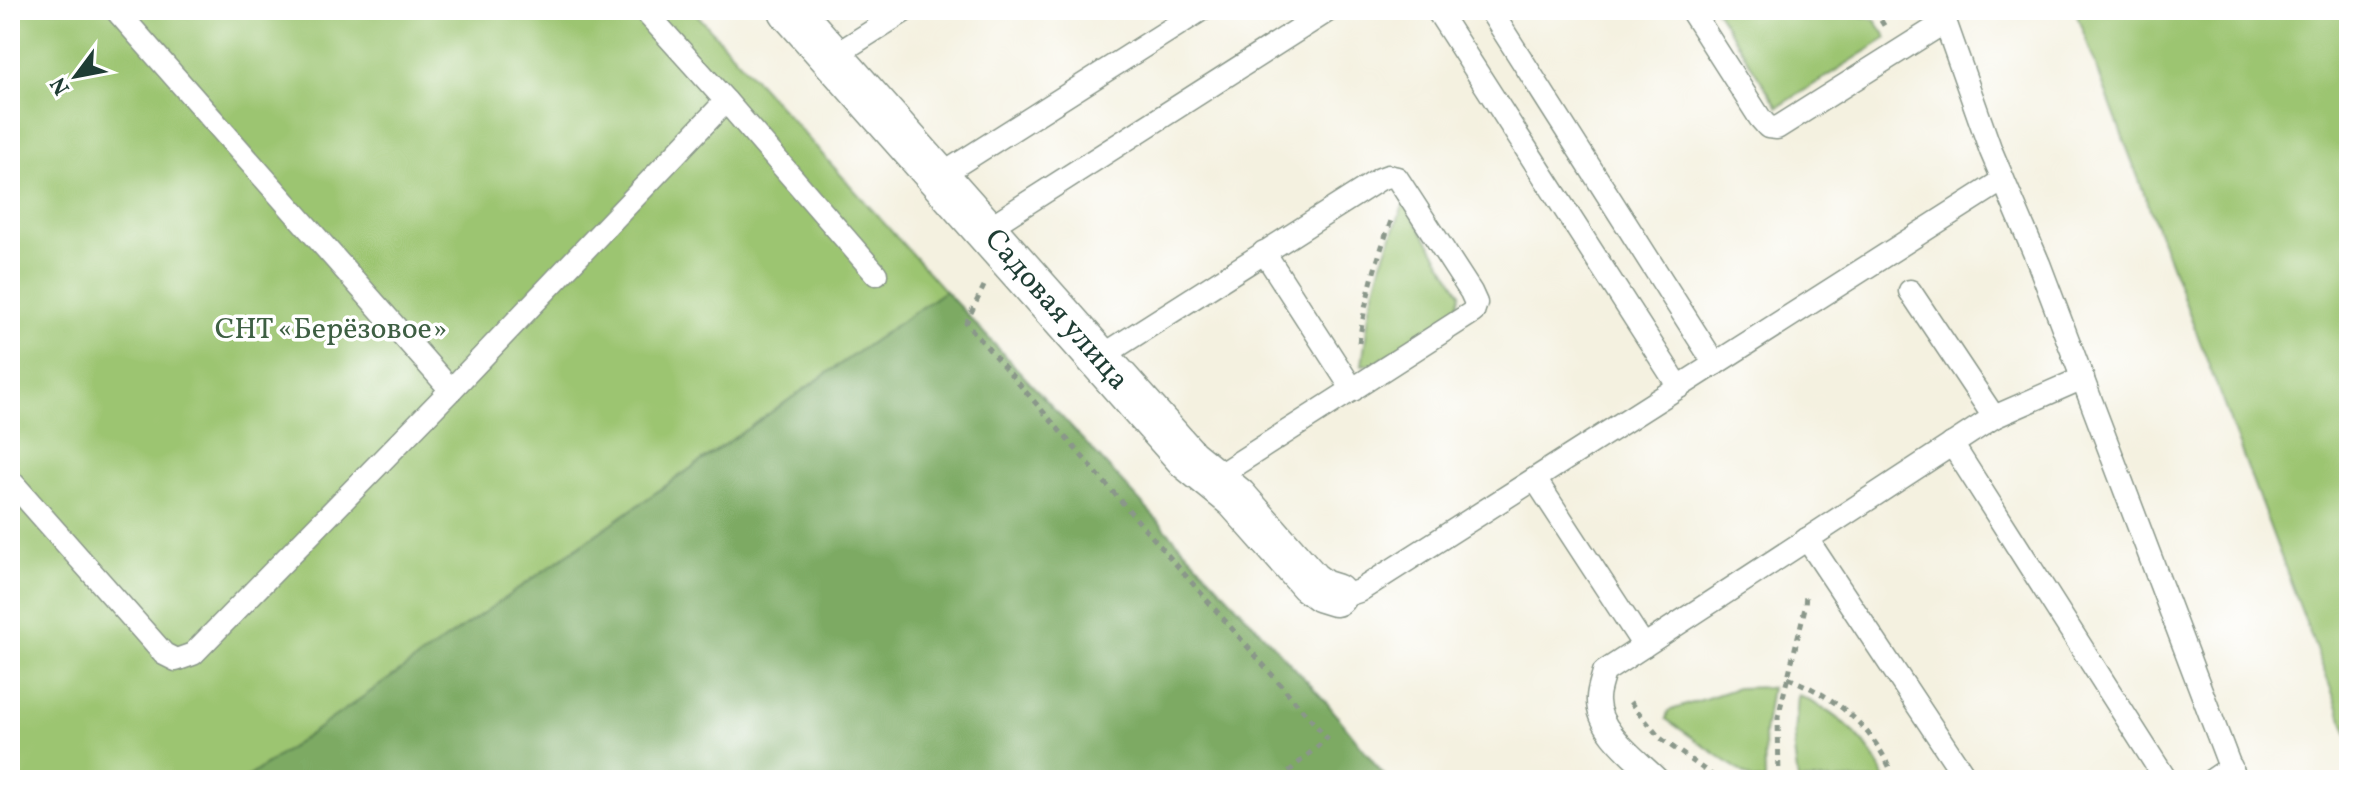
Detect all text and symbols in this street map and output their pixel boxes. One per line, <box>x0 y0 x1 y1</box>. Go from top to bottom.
north arrow <box>36 36 116 116</box>
text: N <box>44 70 79 100</box>
street label: Садовая улица <box>974 220 1138 400</box>
park label: СНТ «Берёзовое» <box>215 309 447 351</box>

